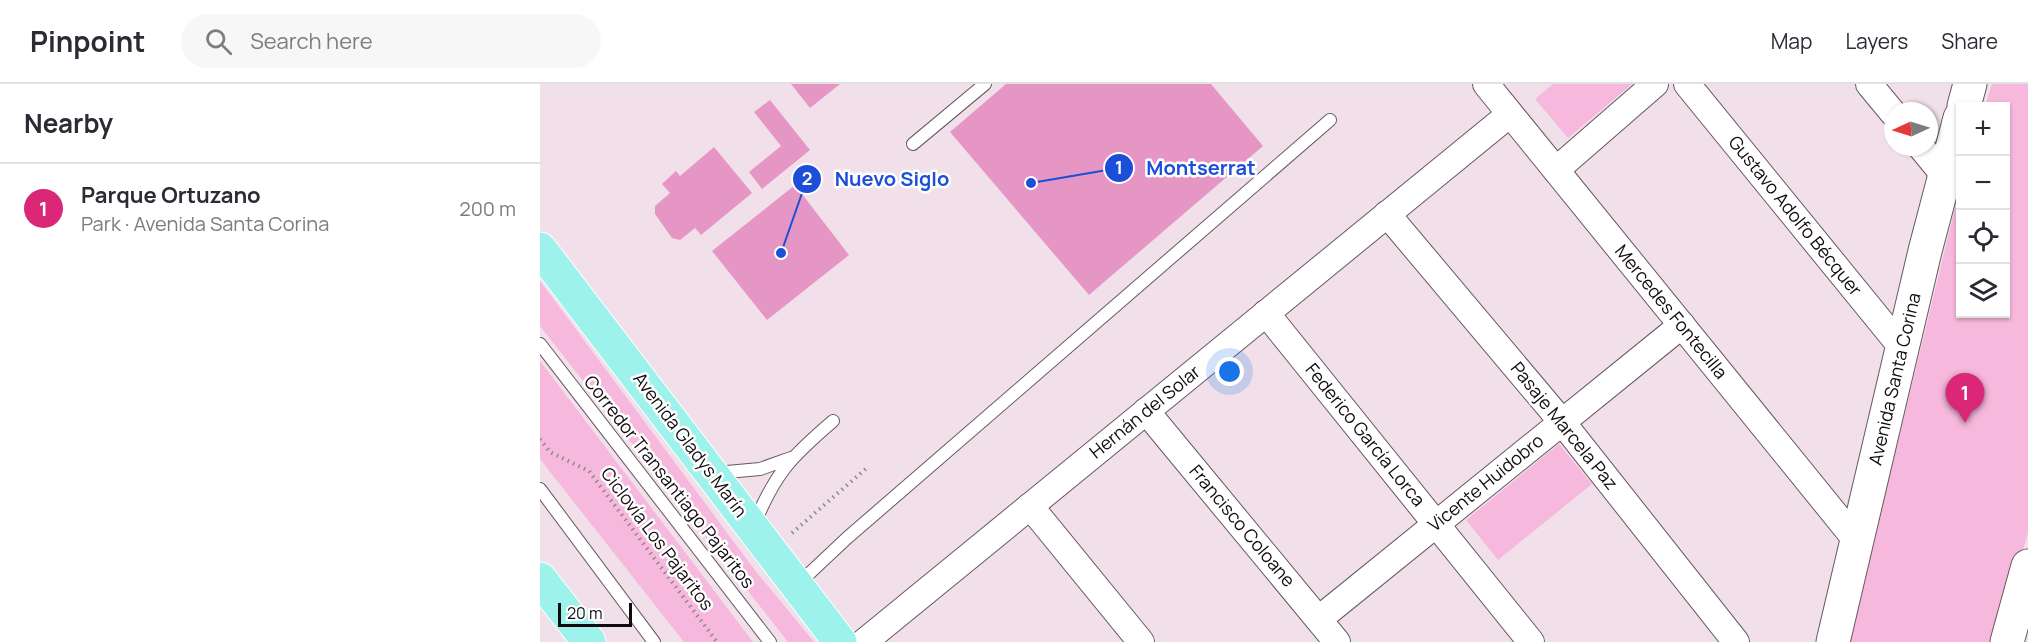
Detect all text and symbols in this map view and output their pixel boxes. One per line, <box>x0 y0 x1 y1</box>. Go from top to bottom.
search box <box>181 14 601 68</box>
text: Pinpoint <box>30 22 145 60</box>
icon: search <box>202 25 235 58</box>
text: Search here <box>250 26 373 56</box>
text: Map <box>1771 27 1812 55</box>
text: Layers <box>1845 27 1908 55</box>
text: Share <box>1941 27 1998 55</box>
north arrow <box>1884 102 1938 156</box>
map controls <box>1956 102 2010 318</box>
button: + <box>1956 102 2010 156</box>
text: Nearby <box>24 105 113 141</box>
street label: Gustavo Adolfo Bécquer <box>1724 130 1868 301</box>
callout: Montserrat <box>1104 149 1268 187</box>
text: Montserrat <box>1146 154 1256 181</box>
text: 1 <box>1115 155 1123 179</box>
button: − <box>1956 156 2010 210</box>
callout: Nuevo Siglo <box>792 160 961 198</box>
text: Nuevo Siglo <box>835 165 949 192</box>
text: 2 <box>802 166 812 190</box>
text: Parque Ortuzano <box>81 180 261 210</box>
text: 1 <box>39 195 48 222</box>
text: 200 m <box>459 195 516 222</box>
text: Park · Avenida Santa Corina <box>81 210 329 237</box>
button: locate <box>1956 210 2010 264</box>
street label: Mercedes Fontecilla <box>1610 239 1733 384</box>
button: layers <box>1956 264 2010 318</box>
street label: Avenida Santa Corina <box>1862 290 1926 467</box>
street label: Pasaje Marcela Paz <box>1506 356 1624 494</box>
your location <box>1215 357 1244 386</box>
street label: Federico García Lorca <box>1301 358 1431 511</box>
street label: Hernán del Solar <box>1084 359 1205 463</box>
street label: Avenida Gladys Marín <box>628 367 753 522</box>
street label: Corredor Transantiago Pajaritos <box>579 370 760 593</box>
pin: 1 <box>1946 374 1984 423</box>
street label: Vicente Huidobro <box>1422 428 1548 536</box>
street label: Francisco Coloane <box>1185 459 1301 592</box>
street label: Ciclovía Los Pajaritos <box>596 462 720 615</box>
scale bar <box>558 600 632 628</box>
text: 20 m <box>567 602 603 624</box>

